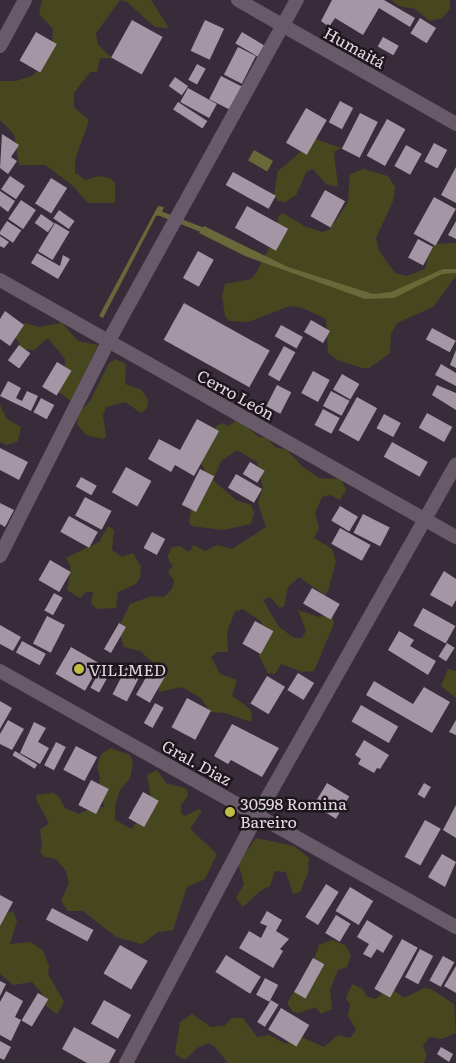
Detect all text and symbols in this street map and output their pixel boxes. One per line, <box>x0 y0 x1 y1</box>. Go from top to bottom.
street label: Humaitá <box>321 22 389 72</box>
street label: Cerro León <box>194 365 278 423</box>
place label: VILLMED <box>89 659 166 679</box>
marker: VILLMED <box>73 663 85 675</box>
street label: Gral. Diaz <box>159 735 235 789</box>
place label: 30598 Romina Bareiro <box>240 793 347 831</box>
marker: 30598 Romina Bareiro <box>224 806 236 818</box>

